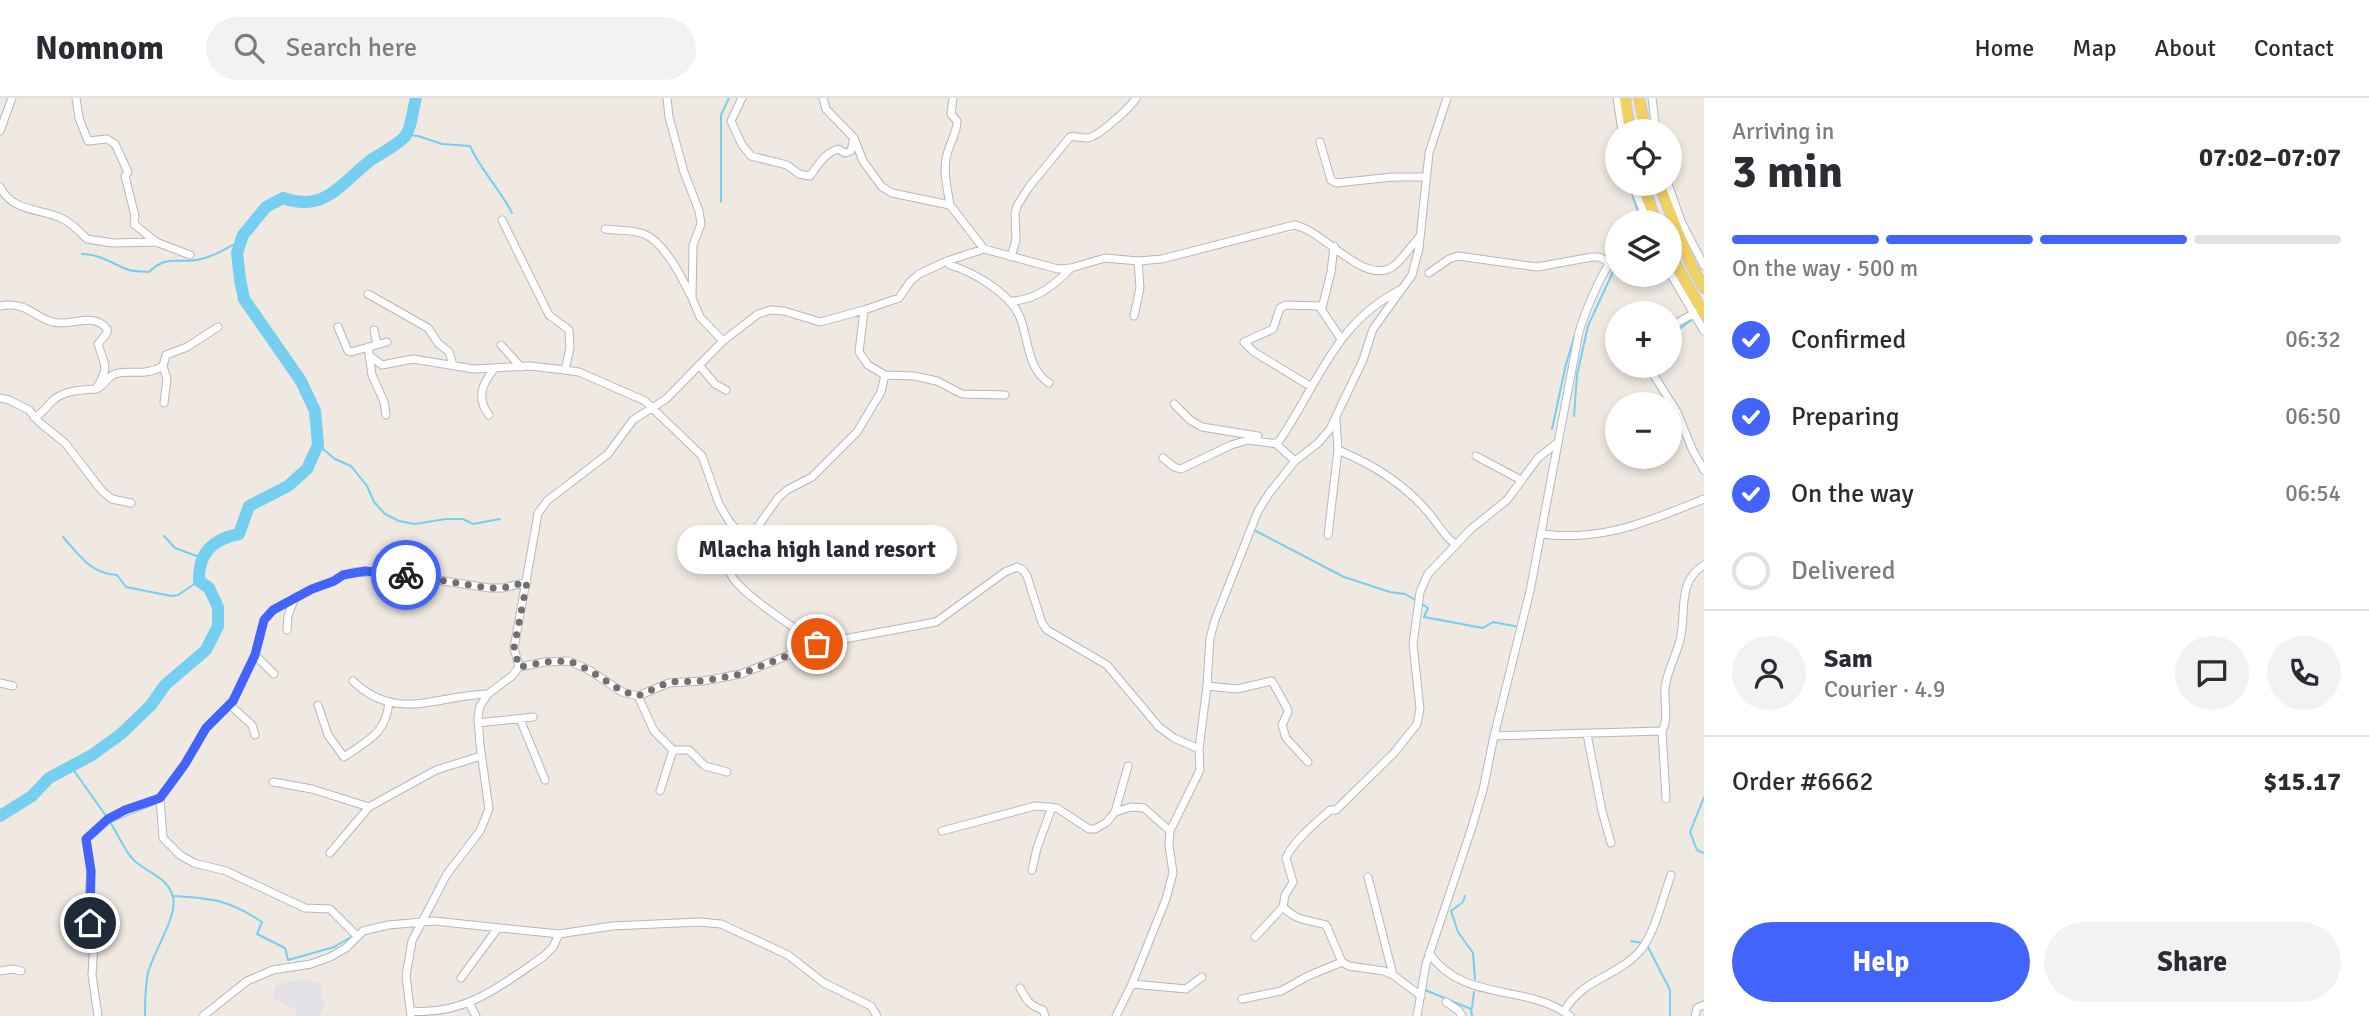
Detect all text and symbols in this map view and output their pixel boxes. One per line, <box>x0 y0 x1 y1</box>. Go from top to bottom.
search box <box>206 17 696 80</box>
text: Nomnom <box>35 28 164 69</box>
icon: search <box>230 29 268 67</box>
text: Search here <box>286 32 417 64</box>
text: Home <box>1974 33 2034 63</box>
text: Map <box>2072 33 2117 63</box>
text: About <box>2155 33 2216 63</box>
text: Contact <box>2254 33 2334 63</box>
text: Arriving in <box>1732 117 1834 146</box>
map controls <box>1605 119 1682 469</box>
button: locate <box>1605 119 1682 196</box>
text: 07:02–07:07 <box>2199 142 2341 174</box>
text: 3 min <box>1732 144 1843 200</box>
button: layers <box>1605 210 1682 287</box>
text: On the way · 500 m <box>1732 254 1918 283</box>
button: + <box>1605 301 1682 378</box>
icon: check <box>1732 321 1770 359</box>
text: Confirmed <box>1791 324 1906 356</box>
text: 06:32 <box>2285 325 2341 354</box>
button: − <box>1605 392 1682 469</box>
icon: check <box>1732 398 1770 436</box>
text: Preparing <box>1791 401 1899 433</box>
text: 06:50 <box>2285 402 2341 431</box>
icon: check <box>1732 475 1770 513</box>
text: On the way <box>1791 478 1914 510</box>
text: 06:54 <box>2285 479 2341 508</box>
callout: Mlacha high land resort <box>677 525 957 574</box>
text: Mlacha high land resort <box>698 535 936 564</box>
courier <box>371 540 441 610</box>
text: Delivered <box>1791 555 1896 587</box>
icon: bike <box>387 556 425 594</box>
pin <box>787 614 847 674</box>
icon: bag <box>798 625 836 663</box>
button: person <box>1732 636 1806 710</box>
button: chat <box>2175 636 2249 710</box>
button: phone <box>2267 636 2341 710</box>
text: Sam <box>1824 643 1873 675</box>
text: Courier · 4.9 <box>1824 675 1945 704</box>
text: Order #6662 <box>1732 766 1873 798</box>
text: $15.17 <box>2263 766 2341 798</box>
pin <box>60 893 120 953</box>
icon: home <box>71 904 109 942</box>
button: Help <box>1732 922 2030 1002</box>
button: Share <box>2044 922 2341 1002</box>

